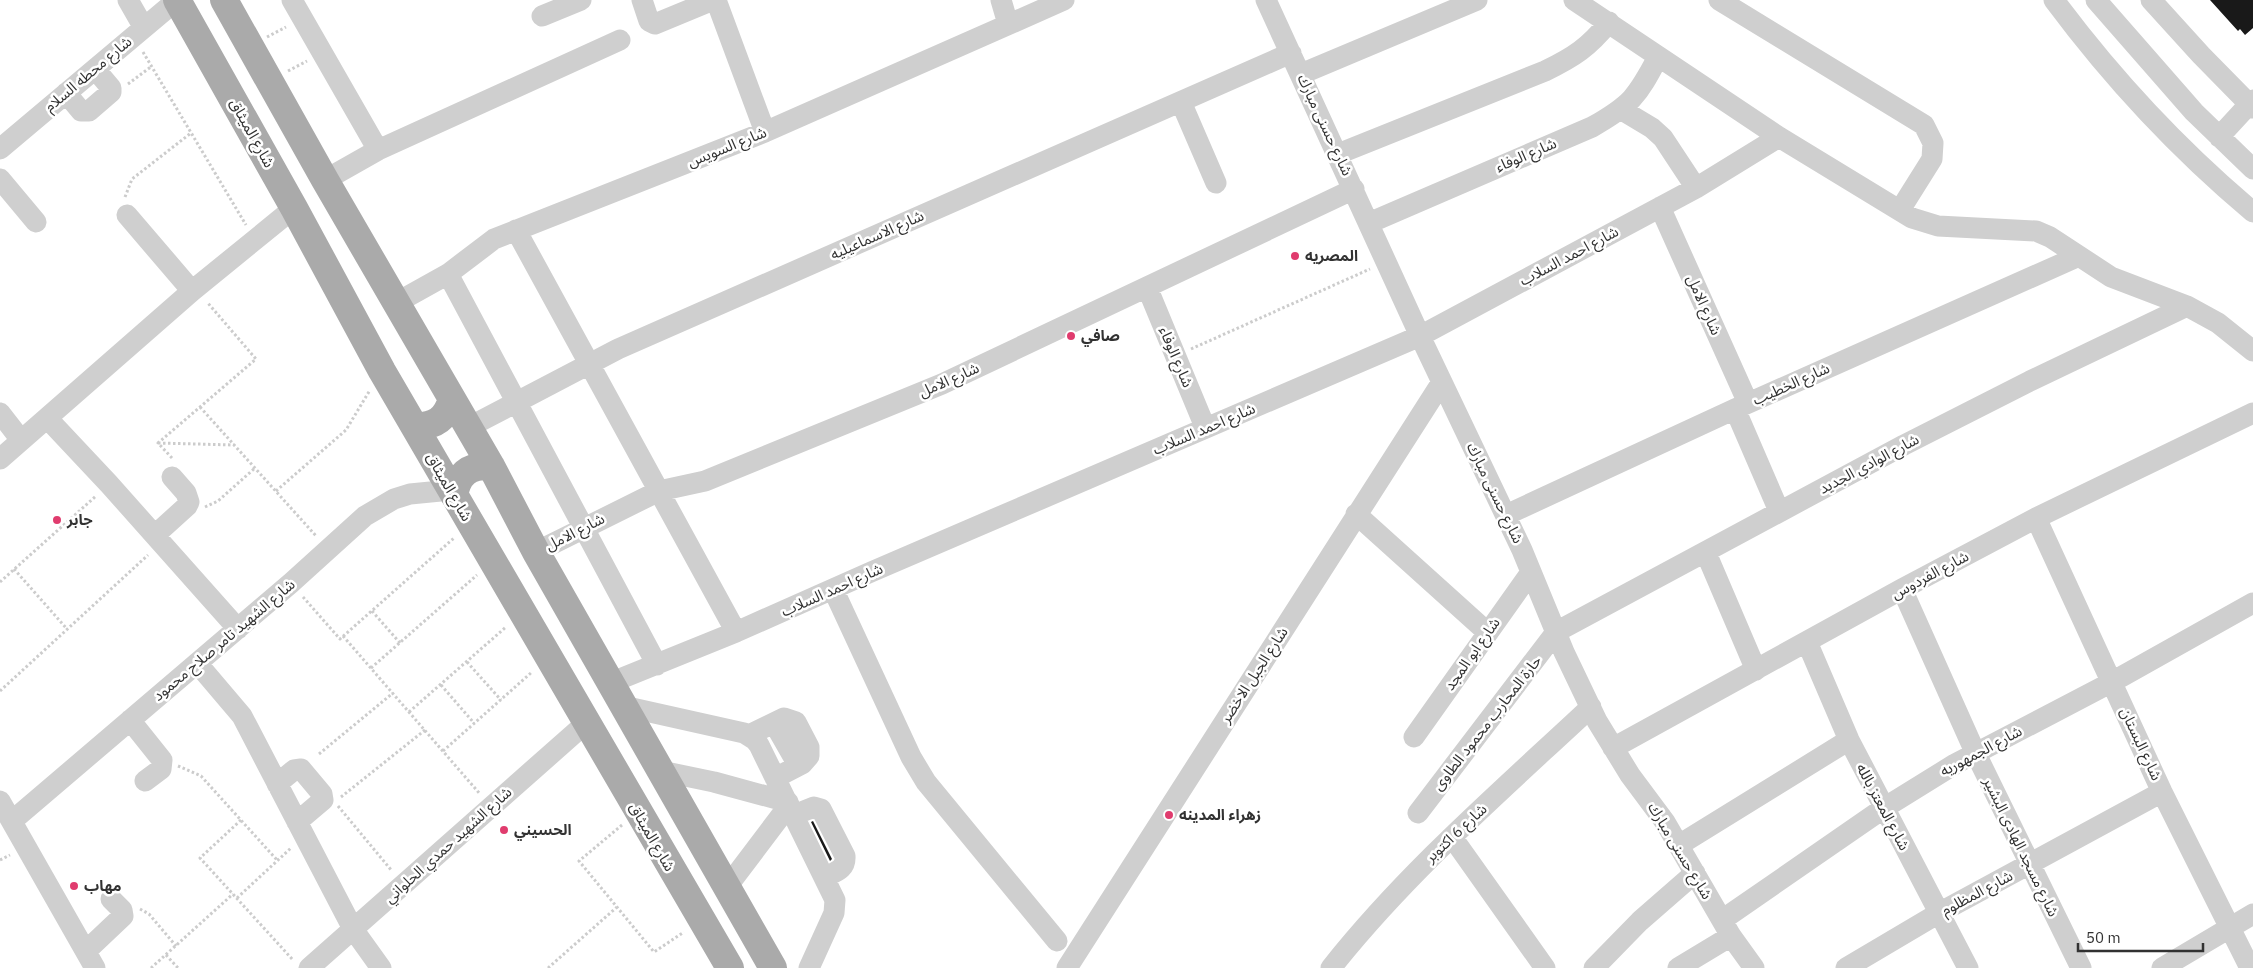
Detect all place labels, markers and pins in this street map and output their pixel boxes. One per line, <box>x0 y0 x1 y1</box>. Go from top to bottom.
place label: المصريه <box>1305 246 1358 265</box>
marker: المصريه <box>1289 250 1301 262</box>
place label: صافي <box>1081 326 1120 347</box>
marker: صافي <box>1065 330 1077 342</box>
place label: جابر <box>66 510 93 529</box>
marker: جابر <box>51 514 63 526</box>
place label: زهراء المدينه <box>1179 805 1261 824</box>
marker: زهراء المدينه <box>1163 809 1175 821</box>
place label: الحسيني <box>514 820 572 841</box>
marker: الحسيني <box>498 824 510 836</box>
place label: مهاب <box>84 876 121 895</box>
marker: مهاب <box>68 880 80 892</box>

